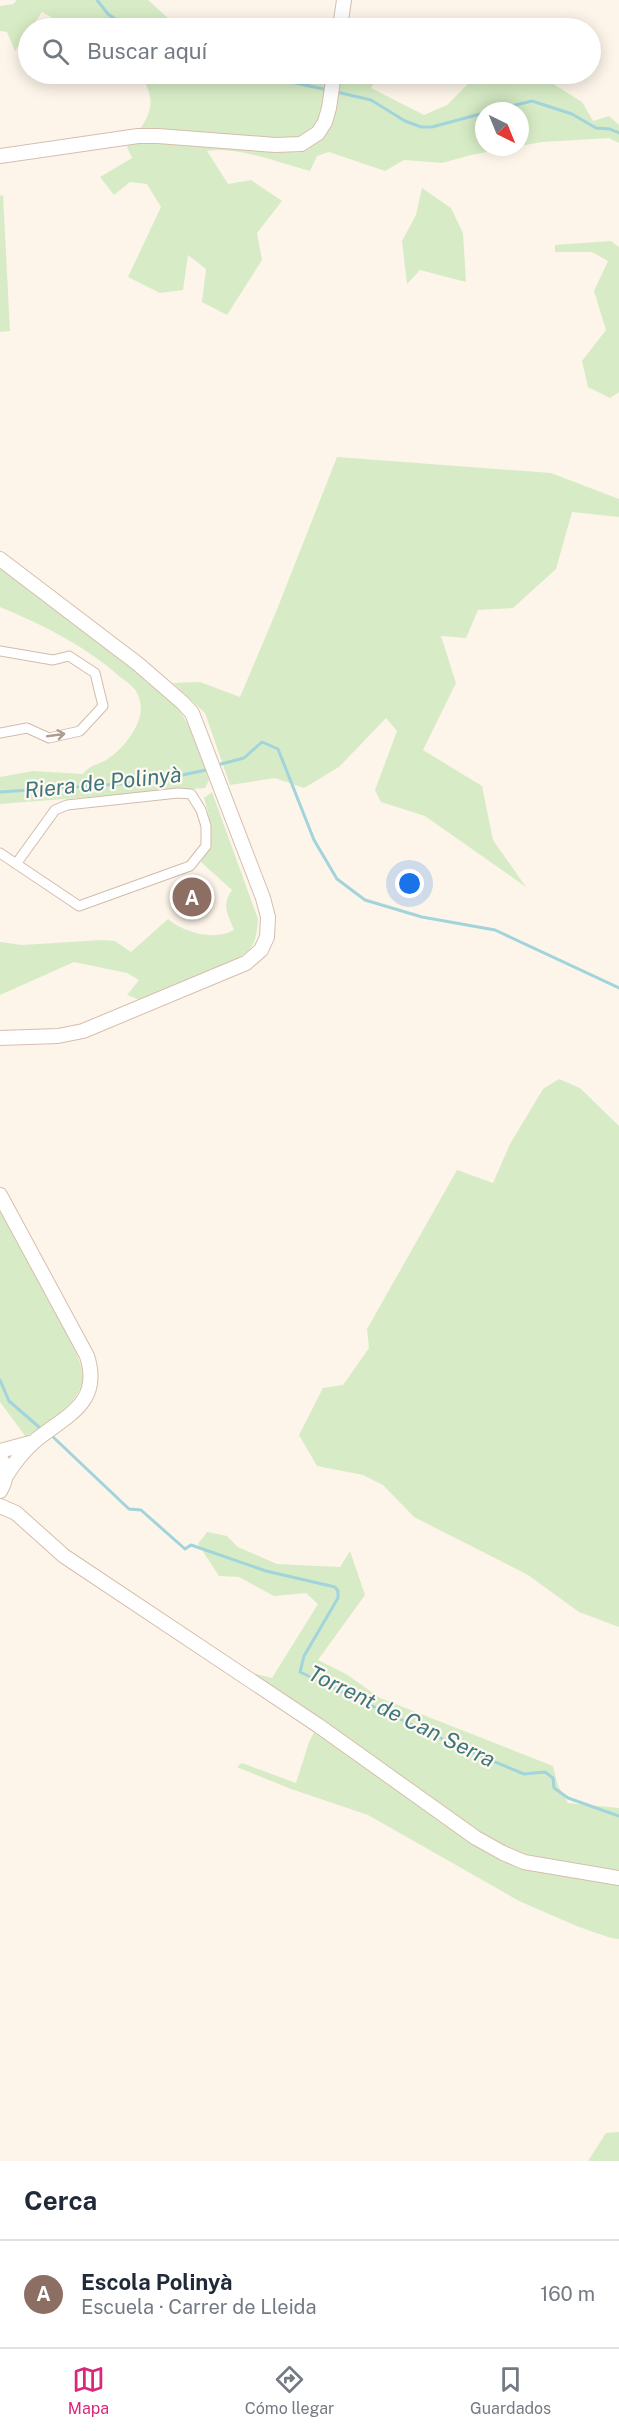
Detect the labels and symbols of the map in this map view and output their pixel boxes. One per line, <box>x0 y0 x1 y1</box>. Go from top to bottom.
north arrow <box>475 102 529 156</box>
one-way arrow <box>45 730 65 741</box>
water label: Riera de Polinyà <box>23 761 183 803</box>
your location <box>395 869 424 898</box>
pin: A <box>172 874 212 920</box>
water label: Torrent de Can Serra <box>304 1660 500 1772</box>

